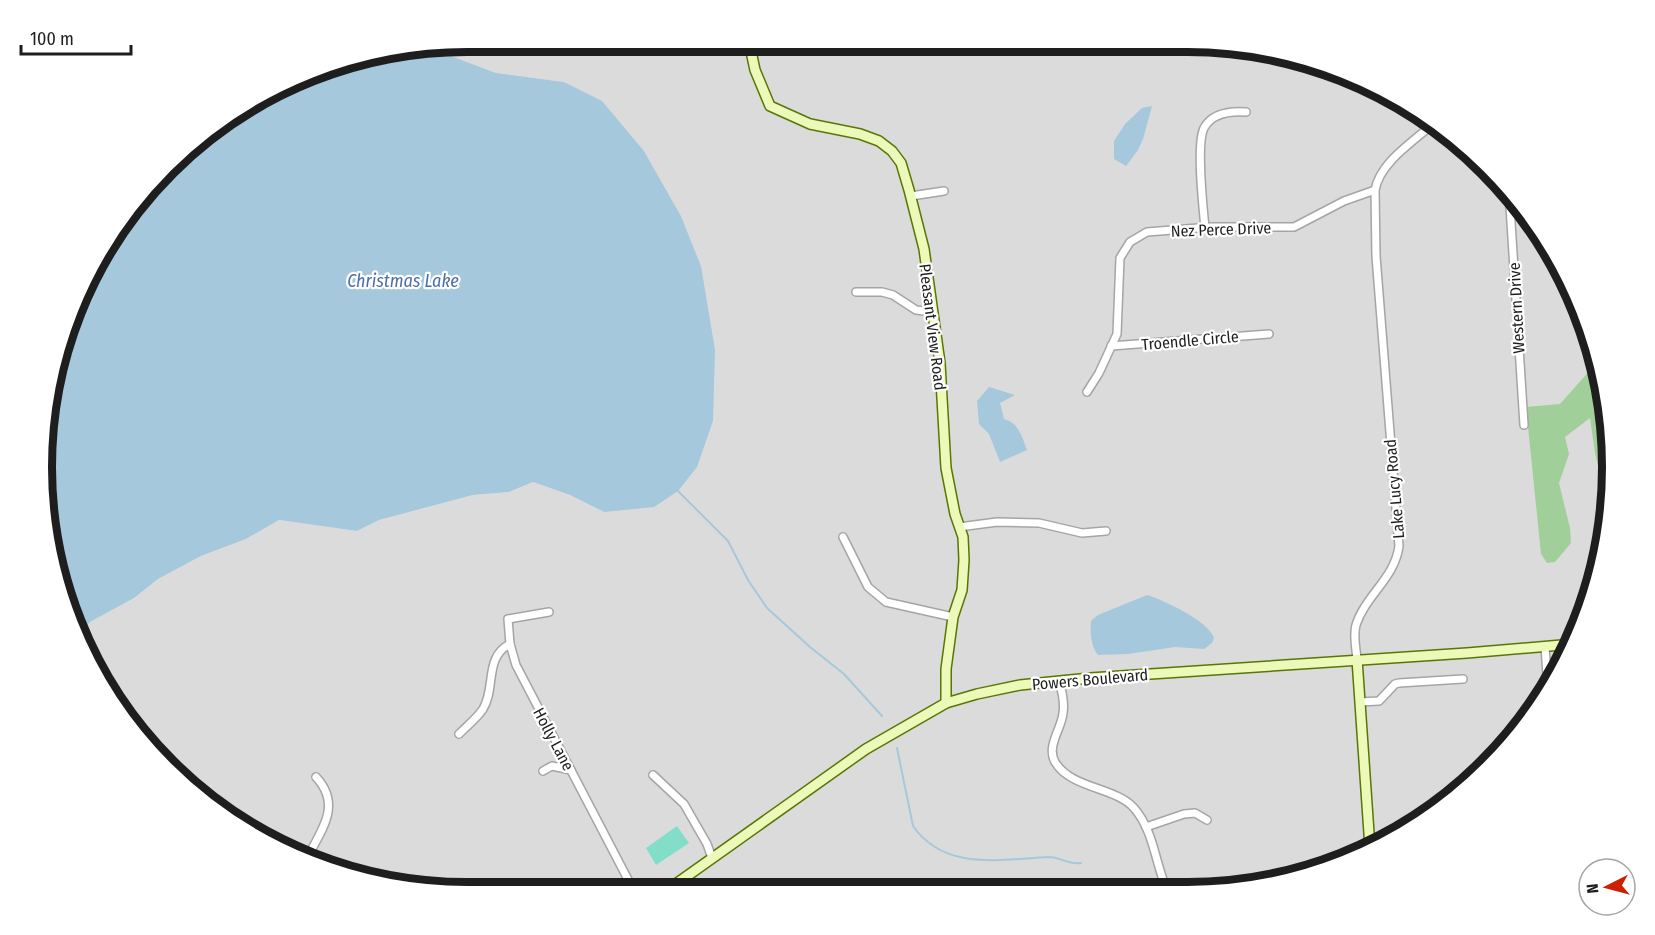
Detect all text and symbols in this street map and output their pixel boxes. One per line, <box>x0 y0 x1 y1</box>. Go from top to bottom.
scale bar <box>21 18 130 56</box>
text: 100 m <box>30 28 74 50</box>
street label: Nez Perce Drive <box>1170 218 1272 241</box>
street label: Western Drive <box>1505 262 1528 354</box>
street label: Pleasant View Road <box>915 263 950 391</box>
water label: Christmas Lake <box>347 270 459 292</box>
street label: Troendle Circle <box>1141 327 1239 354</box>
street label: Lake Lucy Road <box>1381 438 1408 540</box>
street label: Powers Boulevard <box>1031 665 1149 694</box>
street label: Holly Lane <box>529 705 578 774</box>
north arrow <box>1577 857 1637 917</box>
text: N <box>1583 883 1603 894</box>

